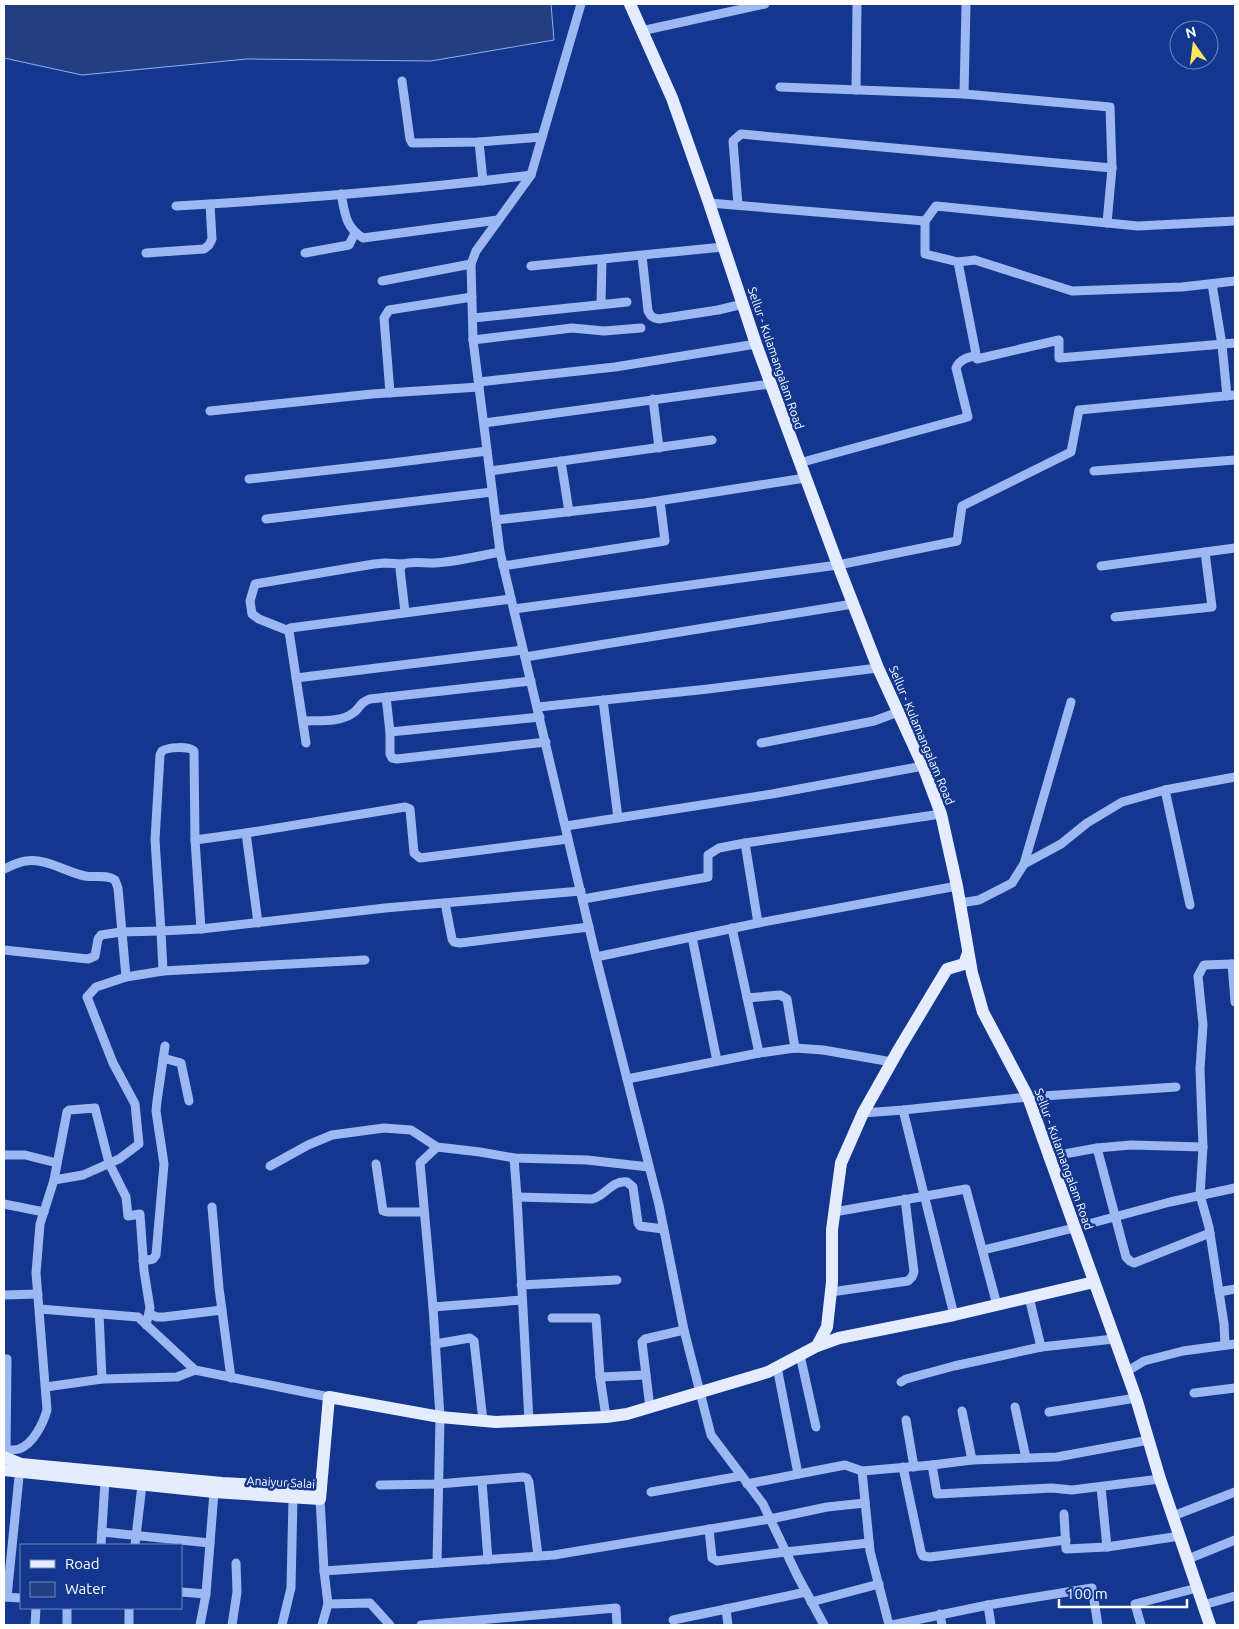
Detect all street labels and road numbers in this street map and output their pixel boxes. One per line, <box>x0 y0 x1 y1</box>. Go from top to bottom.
street label: Sellur - Kulamangalam Road <box>746 285 806 431</box>
street label: Sellur - Kulamangalam Road <box>887 664 957 806</box>
street label: Sellur - Kulamangalam Road <box>1032 1087 1096 1231</box>
street label: Anaiyur Salai <box>247 1474 316 1490</box>

